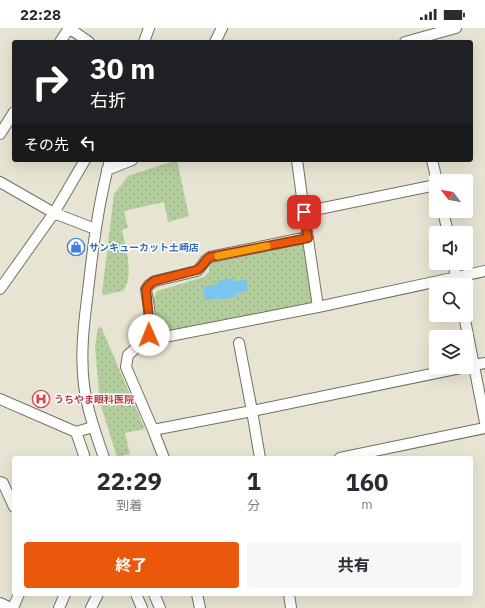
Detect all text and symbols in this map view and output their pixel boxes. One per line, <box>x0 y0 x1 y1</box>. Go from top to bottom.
text: 22:28 <box>20 5 61 24</box>
text: 30 m <box>90 50 155 87</box>
icon: right <box>24 56 76 108</box>
text: 右折 <box>90 89 126 112</box>
icon: left <box>77 132 99 154</box>
text: その先 <box>24 135 69 154</box>
north arrow <box>429 174 473 218</box>
map controls <box>429 174 473 374</box>
pin <box>287 195 321 229</box>
icon: arrive <box>293 201 315 223</box>
button: sound <box>429 226 473 270</box>
shop icon: サンキューカット土崎店 <box>66 237 86 257</box>
place label: サンキューカット土崎店 <box>89 241 199 254</box>
button: search <box>429 278 473 322</box>
position arrow <box>128 314 170 356</box>
button: layers <box>429 330 473 374</box>
hospital icon: うちやま眼科医院 <box>31 389 51 409</box>
place label: うちやま眼科医院 <box>54 393 134 406</box>
text: 22:29 <box>96 465 162 497</box>
text: 1 <box>246 465 261 497</box>
text: 160 <box>345 466 389 498</box>
text: m <box>361 496 373 513</box>
text: 到着 <box>116 497 142 514</box>
text: 分 <box>247 497 260 514</box>
button: 終了 <box>24 542 239 588</box>
button: 共有 <box>247 542 461 588</box>

